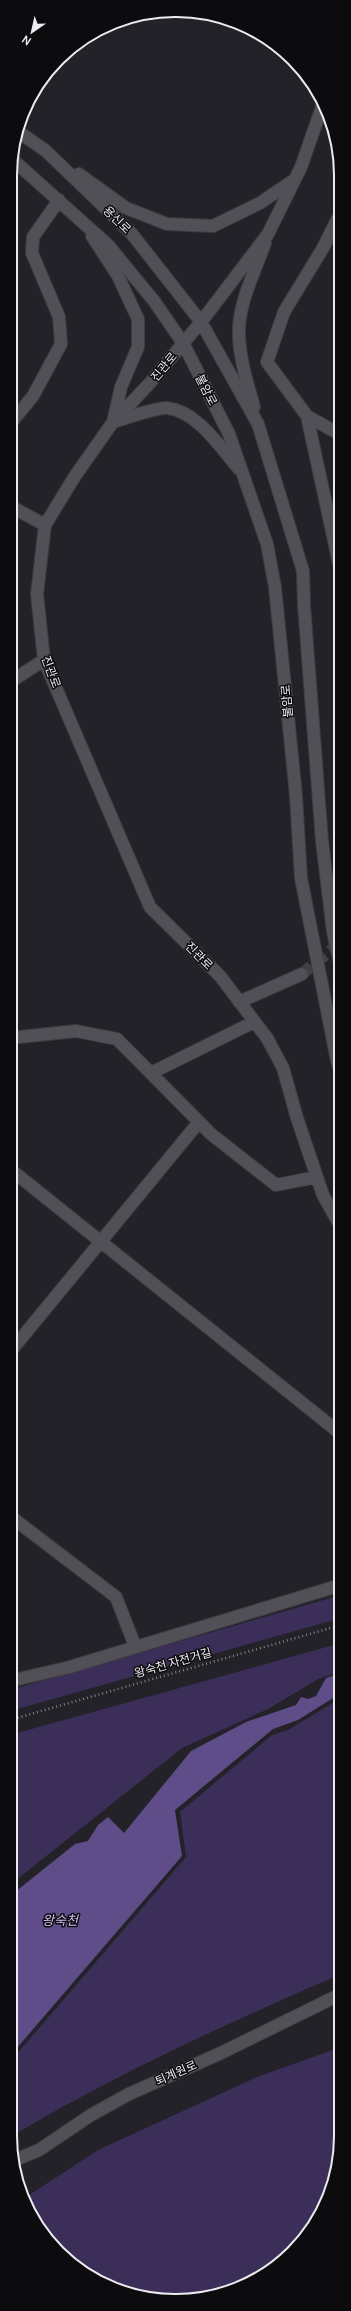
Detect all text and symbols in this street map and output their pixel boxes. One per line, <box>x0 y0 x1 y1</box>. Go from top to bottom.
north arrow <box>12 12 52 52</box>
text: N <box>19 32 34 49</box>
street label: 용신로 <box>100 202 135 237</box>
street label: 진관로 <box>146 349 181 385</box>
street label: 불암로 <box>191 371 222 408</box>
street label: 진관로 <box>38 653 65 690</box>
street label: 불암로 <box>277 684 296 718</box>
street label: 진관로 <box>182 938 217 973</box>
street label: 왕숙천 자전거길 <box>132 1643 214 1682</box>
water label: 왕숙천 <box>42 1911 79 1929</box>
street label: 퇴계원로 <box>152 2056 199 2089</box>

